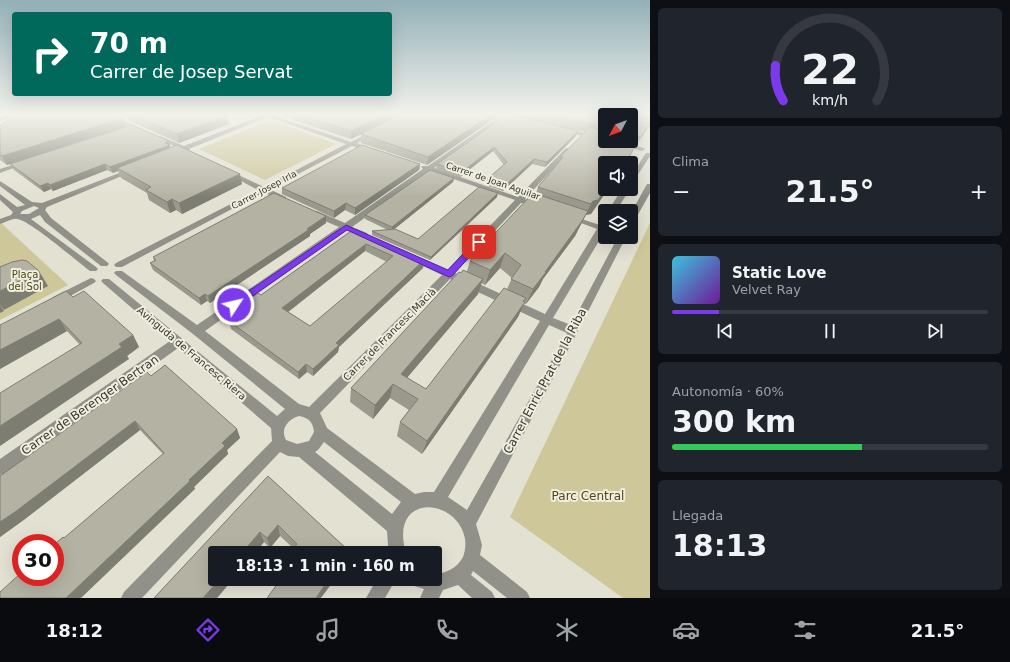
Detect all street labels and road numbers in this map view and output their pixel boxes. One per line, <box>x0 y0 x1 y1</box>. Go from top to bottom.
street label: Carrer de Joan Aguilar <box>445 160 542 202</box>
street label: Carrer Josep Irla <box>230 169 298 211</box>
street label: Carrer de Francesc Macià <box>341 286 438 383</box>
street label: Avinguda de Francesc Riera <box>135 305 248 402</box>
street label: Carrer Enric Prat de la Riba <box>501 306 589 456</box>
street label: Carrer de Berenger Bertran <box>19 352 161 458</box>

